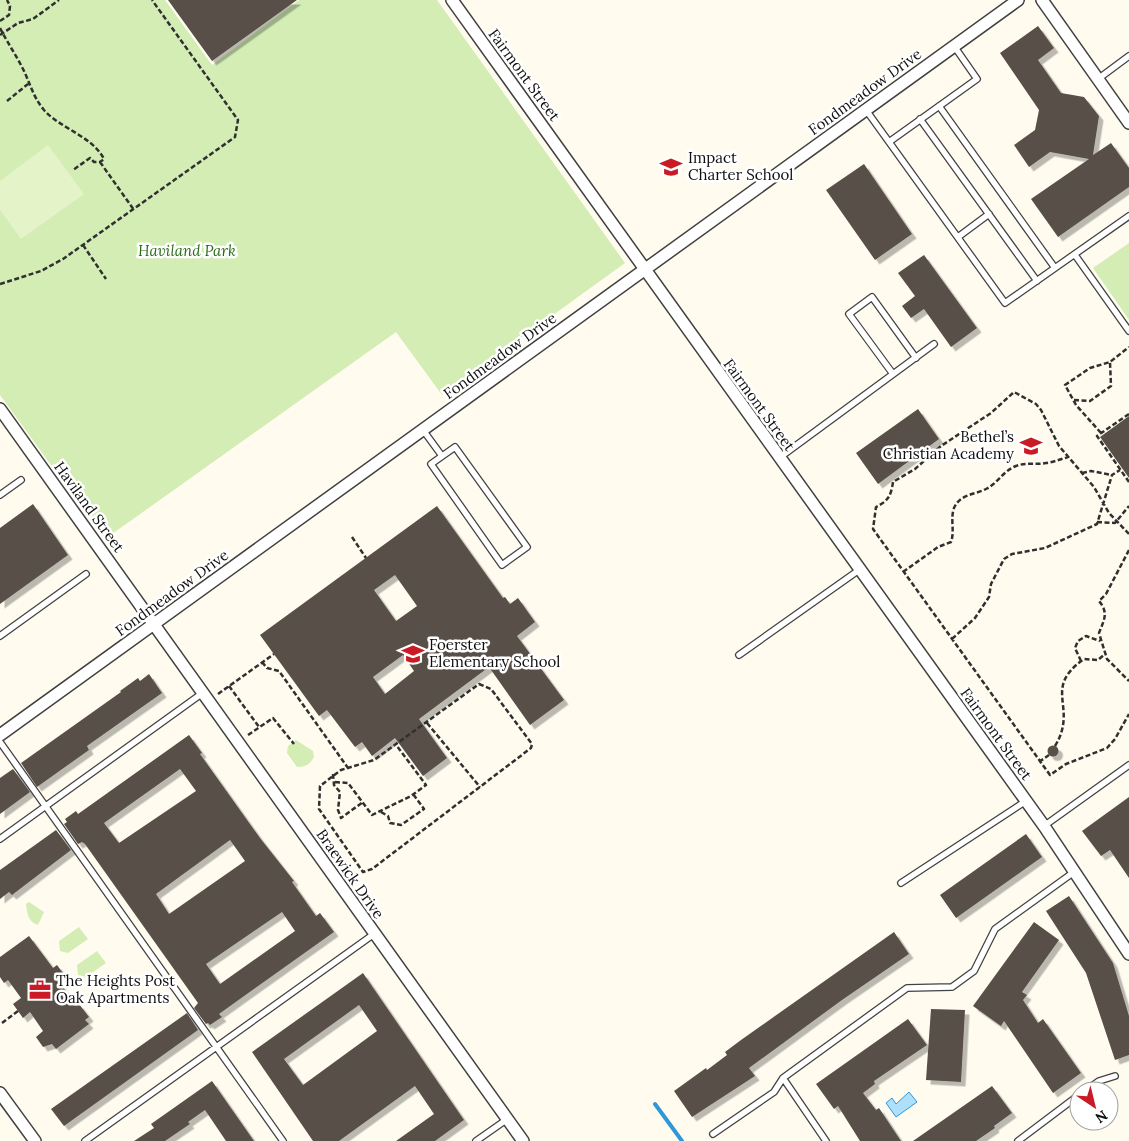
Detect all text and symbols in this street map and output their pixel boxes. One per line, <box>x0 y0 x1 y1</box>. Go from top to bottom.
street label: Fairmont Street <box>485 25 564 125</box>
street label: Fondmeadow Drive <box>804 44 925 139</box>
place label: Impact Charter School <box>688 148 793 184</box>
school or university icon: Impact Charter School <box>658 154 684 180</box>
park label: Haviland Park <box>138 241 236 260</box>
street label: Fondmeadow Drive <box>439 308 560 403</box>
street label: Fairmont Street <box>720 355 799 455</box>
place label: Bethel’s Christian Academy <box>883 427 1014 463</box>
school or university icon: Bethel’s Christian Academy <box>1018 433 1044 459</box>
street label: Haviland Street <box>50 458 129 556</box>
street label: Fondmeadow Drive <box>111 545 232 640</box>
place label: Foerster Elementary School <box>429 635 560 671</box>
school or university icon: Foerster Elementary School <box>400 641 426 667</box>
street label: Fairmont Street <box>957 684 1036 784</box>
street label: Braewick Drive <box>312 825 388 922</box>
place label: The Heights Post Oak Apartments <box>56 971 175 1007</box>
office icon: The Heights Post Oak Apartments <box>27 977 53 1003</box>
north arrow <box>1069 1081 1119 1131</box>
text: N <box>1092 1106 1111 1127</box>

